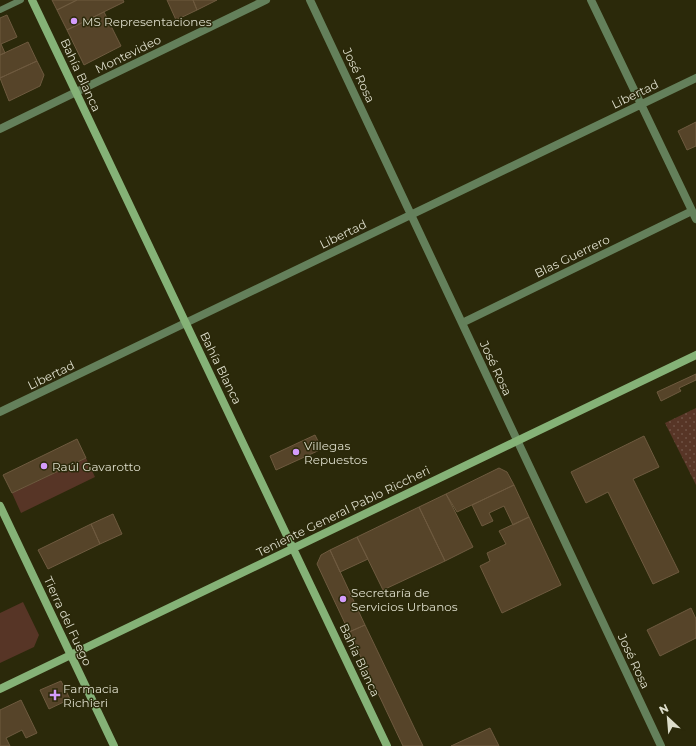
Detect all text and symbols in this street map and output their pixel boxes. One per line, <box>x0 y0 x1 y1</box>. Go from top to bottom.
place label: MS Representaciones <box>82 14 212 29</box>
marker: MS Representaciones <box>69 16 79 26</box>
street label: Montevideo <box>93 32 163 76</box>
street label: Bahía Blanca <box>58 36 104 114</box>
street label: José Rosa <box>339 44 378 105</box>
street label: Libertad <box>609 76 661 112</box>
street label: Libertad <box>317 216 369 252</box>
street label: Blas Guerrero <box>532 231 612 281</box>
street label: Bahía Blanca <box>197 329 245 407</box>
street label: José Rosa <box>476 337 515 398</box>
street label: Libertad <box>25 357 77 393</box>
place label: Villegas Repuestos <box>304 438 367 467</box>
marker: Villegas Repuestos <box>291 447 301 457</box>
place label: Raúl Gavarotto <box>52 459 141 474</box>
marker: Raúl Gavarotto <box>39 461 49 471</box>
street label: Teniente General Pablo Riccheri <box>254 462 432 560</box>
street label: Tierra del Fuego <box>41 574 95 668</box>
place label: Secretaría de Servicios Urbanos <box>351 585 458 614</box>
marker: Secretaría de Servicios Urbanos <box>338 594 348 604</box>
street label: Bahía Blanca <box>337 621 383 699</box>
street label: José Rosa <box>614 630 653 691</box>
place label: Farmacia Richieri <box>63 681 119 710</box>
marker: Farmacia Richieri <box>50 690 60 700</box>
north arrow <box>648 698 688 738</box>
text: N <box>657 701 671 717</box>

